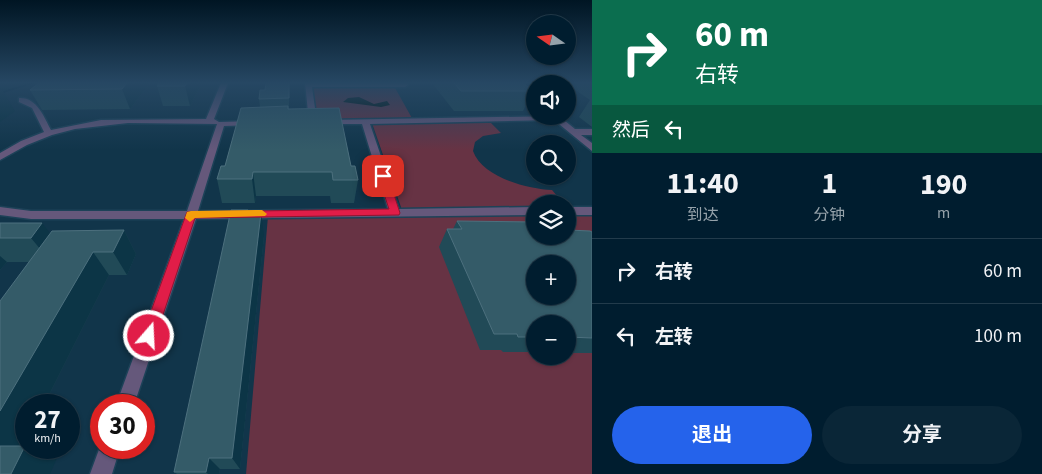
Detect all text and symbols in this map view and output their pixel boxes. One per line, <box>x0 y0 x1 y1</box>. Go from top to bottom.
text: 60 m <box>695 10 769 60</box>
north arrow <box>526 15 576 65</box>
map controls <box>526 15 576 365</box>
icon: right <box>612 20 677 85</box>
text: 右转 <box>695 59 739 91</box>
button: sound <box>526 75 576 125</box>
icon: left <box>660 115 688 143</box>
text: 然后 <box>612 117 650 144</box>
button: search <box>526 135 576 185</box>
pin <box>362 155 404 197</box>
icon: arrive <box>369 162 397 190</box>
text: 11:40 <box>667 162 739 205</box>
text: 1 <box>821 162 837 205</box>
text: 190 <box>920 163 967 206</box>
button: layers <box>526 195 576 245</box>
text: m <box>937 202 950 224</box>
text: 到达 <box>687 204 719 226</box>
text: 分钟 <box>813 204 845 226</box>
button: + <box>526 255 576 305</box>
icon: right <box>612 257 640 285</box>
text: 60 m <box>984 258 1022 285</box>
text: 右转 <box>655 259 693 286</box>
position arrow <box>122 309 174 361</box>
button: − <box>526 315 576 365</box>
icon: left <box>612 322 640 350</box>
text: 100 m <box>974 323 1022 350</box>
text: 左转 <box>655 324 693 351</box>
speed limit sign: 30 <box>90 394 155 459</box>
text: 27 <box>34 402 61 438</box>
button: 退出 <box>612 406 812 464</box>
button: 分享 <box>822 406 1022 464</box>
text: km/h <box>34 430 61 447</box>

